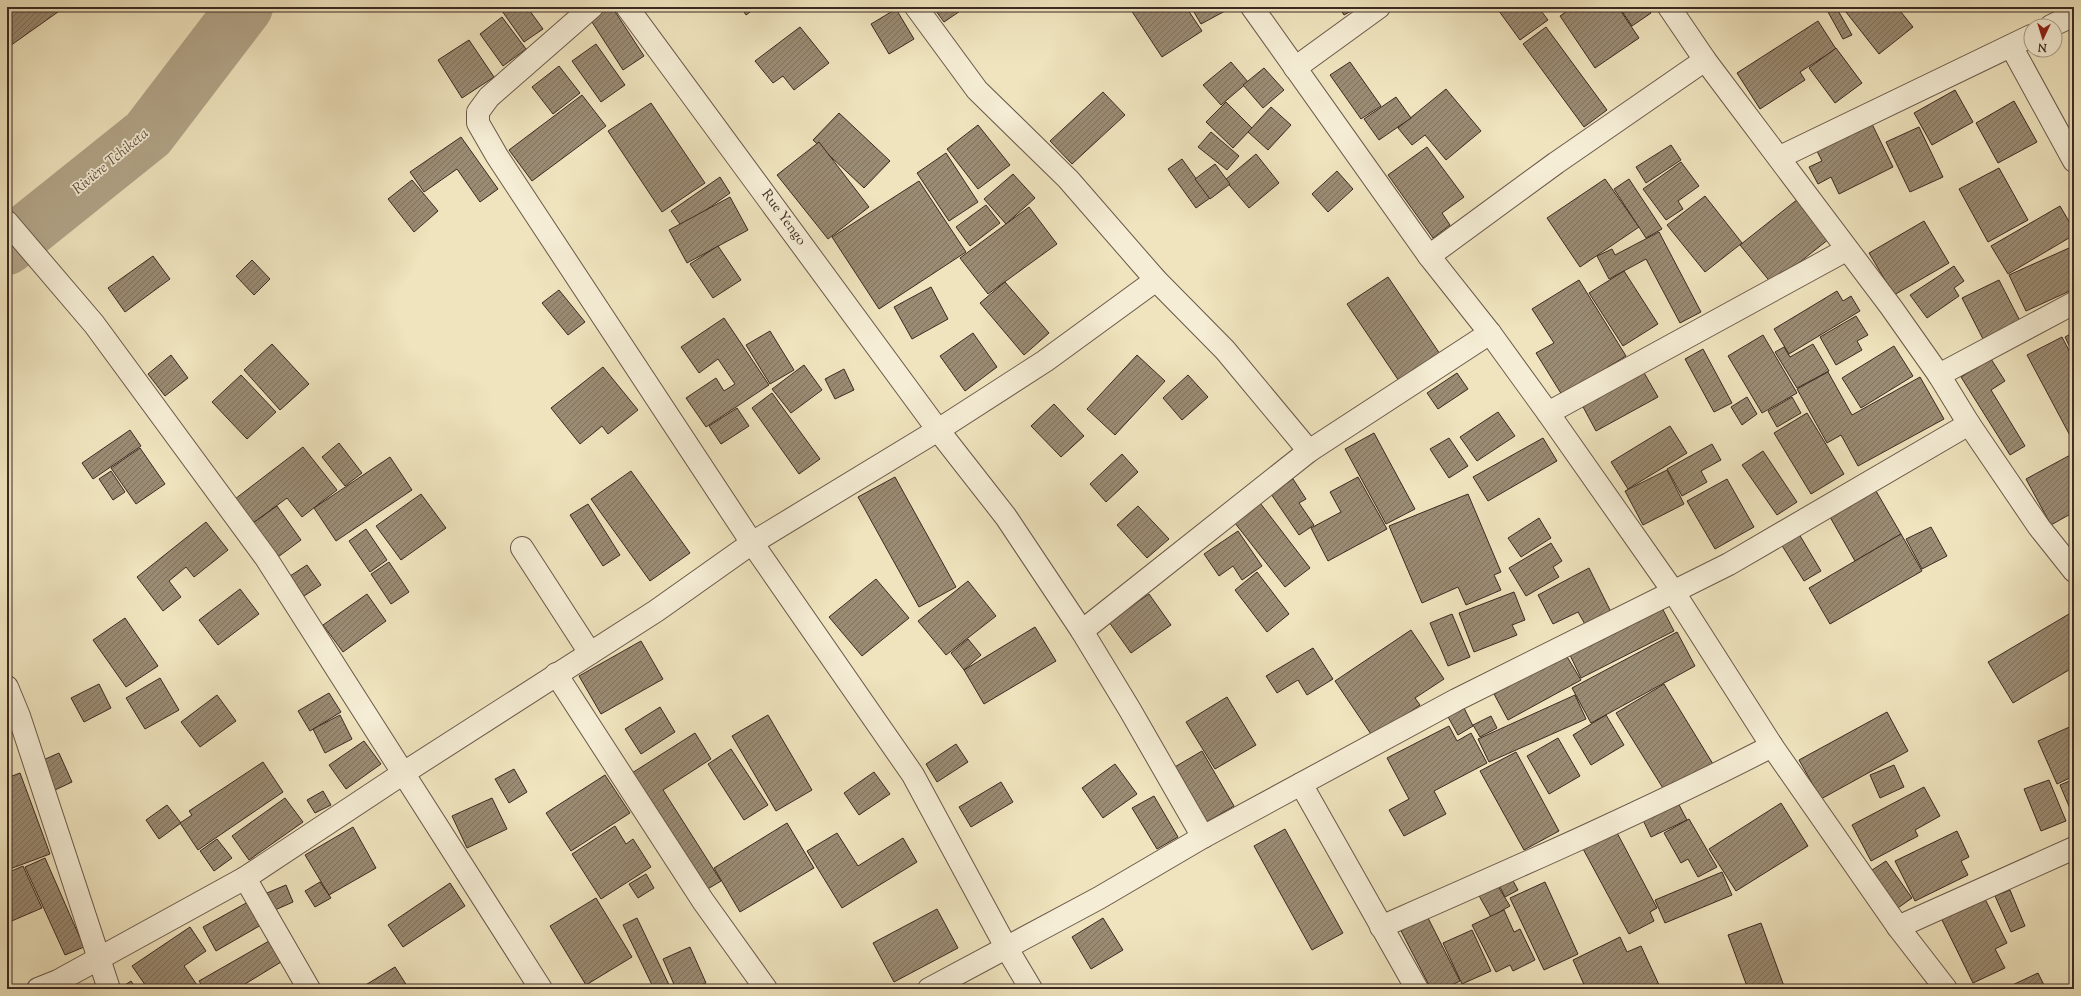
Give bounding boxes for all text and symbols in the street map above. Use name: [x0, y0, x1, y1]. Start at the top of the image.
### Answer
north arrow: [2023, 18, 2063, 58]
text: N: [2037, 39, 2048, 55]
water label: Rivière Tchiketa: [68, 124, 154, 200]
street label: Rue Yengo: [756, 186, 810, 250]

